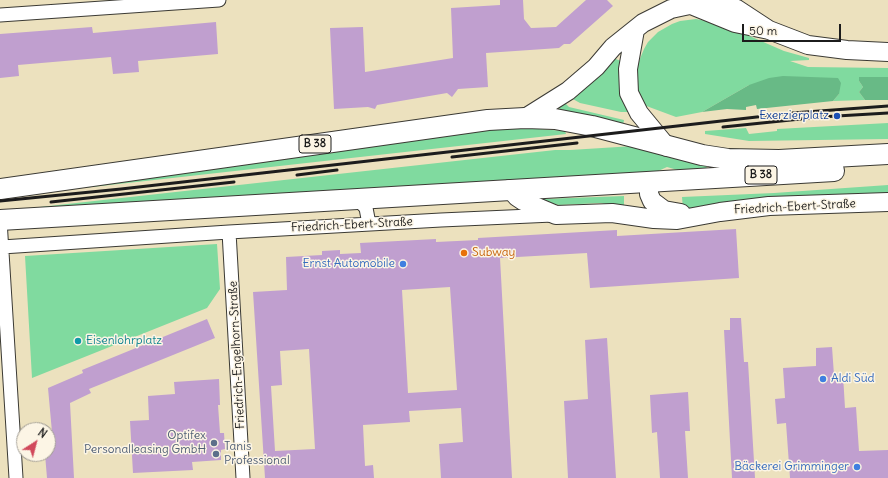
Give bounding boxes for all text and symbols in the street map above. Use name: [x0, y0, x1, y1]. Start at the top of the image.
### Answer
scale bar: [744, 16, 843, 42]
text: 50 m: [749, 23, 777, 38]
place label: Exerzierplatz: [759, 109, 829, 123]
marker: Exerzierplatz: [832, 111, 842, 121]
road number: B 38: [299, 135, 331, 153]
road number: B 38: [745, 166, 777, 184]
street label: Friedrich-Ebert-Straße: [734, 197, 856, 217]
street label: Friedrich-Ebert-Straße: [291, 215, 413, 235]
place label: Subway: [472, 246, 515, 260]
marker: Subway: [459, 248, 469, 258]
place label: Ernst Automobile: [303, 257, 395, 271]
marker: Ernst Automobile: [398, 259, 408, 269]
street label: Friedrich-Engelhorn-Straße: [226, 281, 248, 429]
place label: Eisenlohrplatz: [86, 334, 162, 348]
marker: Eisenlohrplatz: [73, 336, 83, 346]
place label: Aldi Süd: [831, 372, 875, 386]
marker: Aldi Süd: [818, 374, 828, 384]
north arrow: [16, 422, 56, 462]
text: N: [35, 425, 50, 441]
place label: Optifex Personalleasing GmbH: [84, 429, 206, 457]
marker: Optifex Personalleasing GmbH: [209, 438, 219, 448]
place label: Tanis Professional: [224, 440, 290, 468]
marker: Tanis Professional: [211, 449, 221, 459]
place label: Bäckerei Grimminger: [734, 460, 849, 474]
marker: Bäckerei Grimminger: [852, 462, 862, 472]

